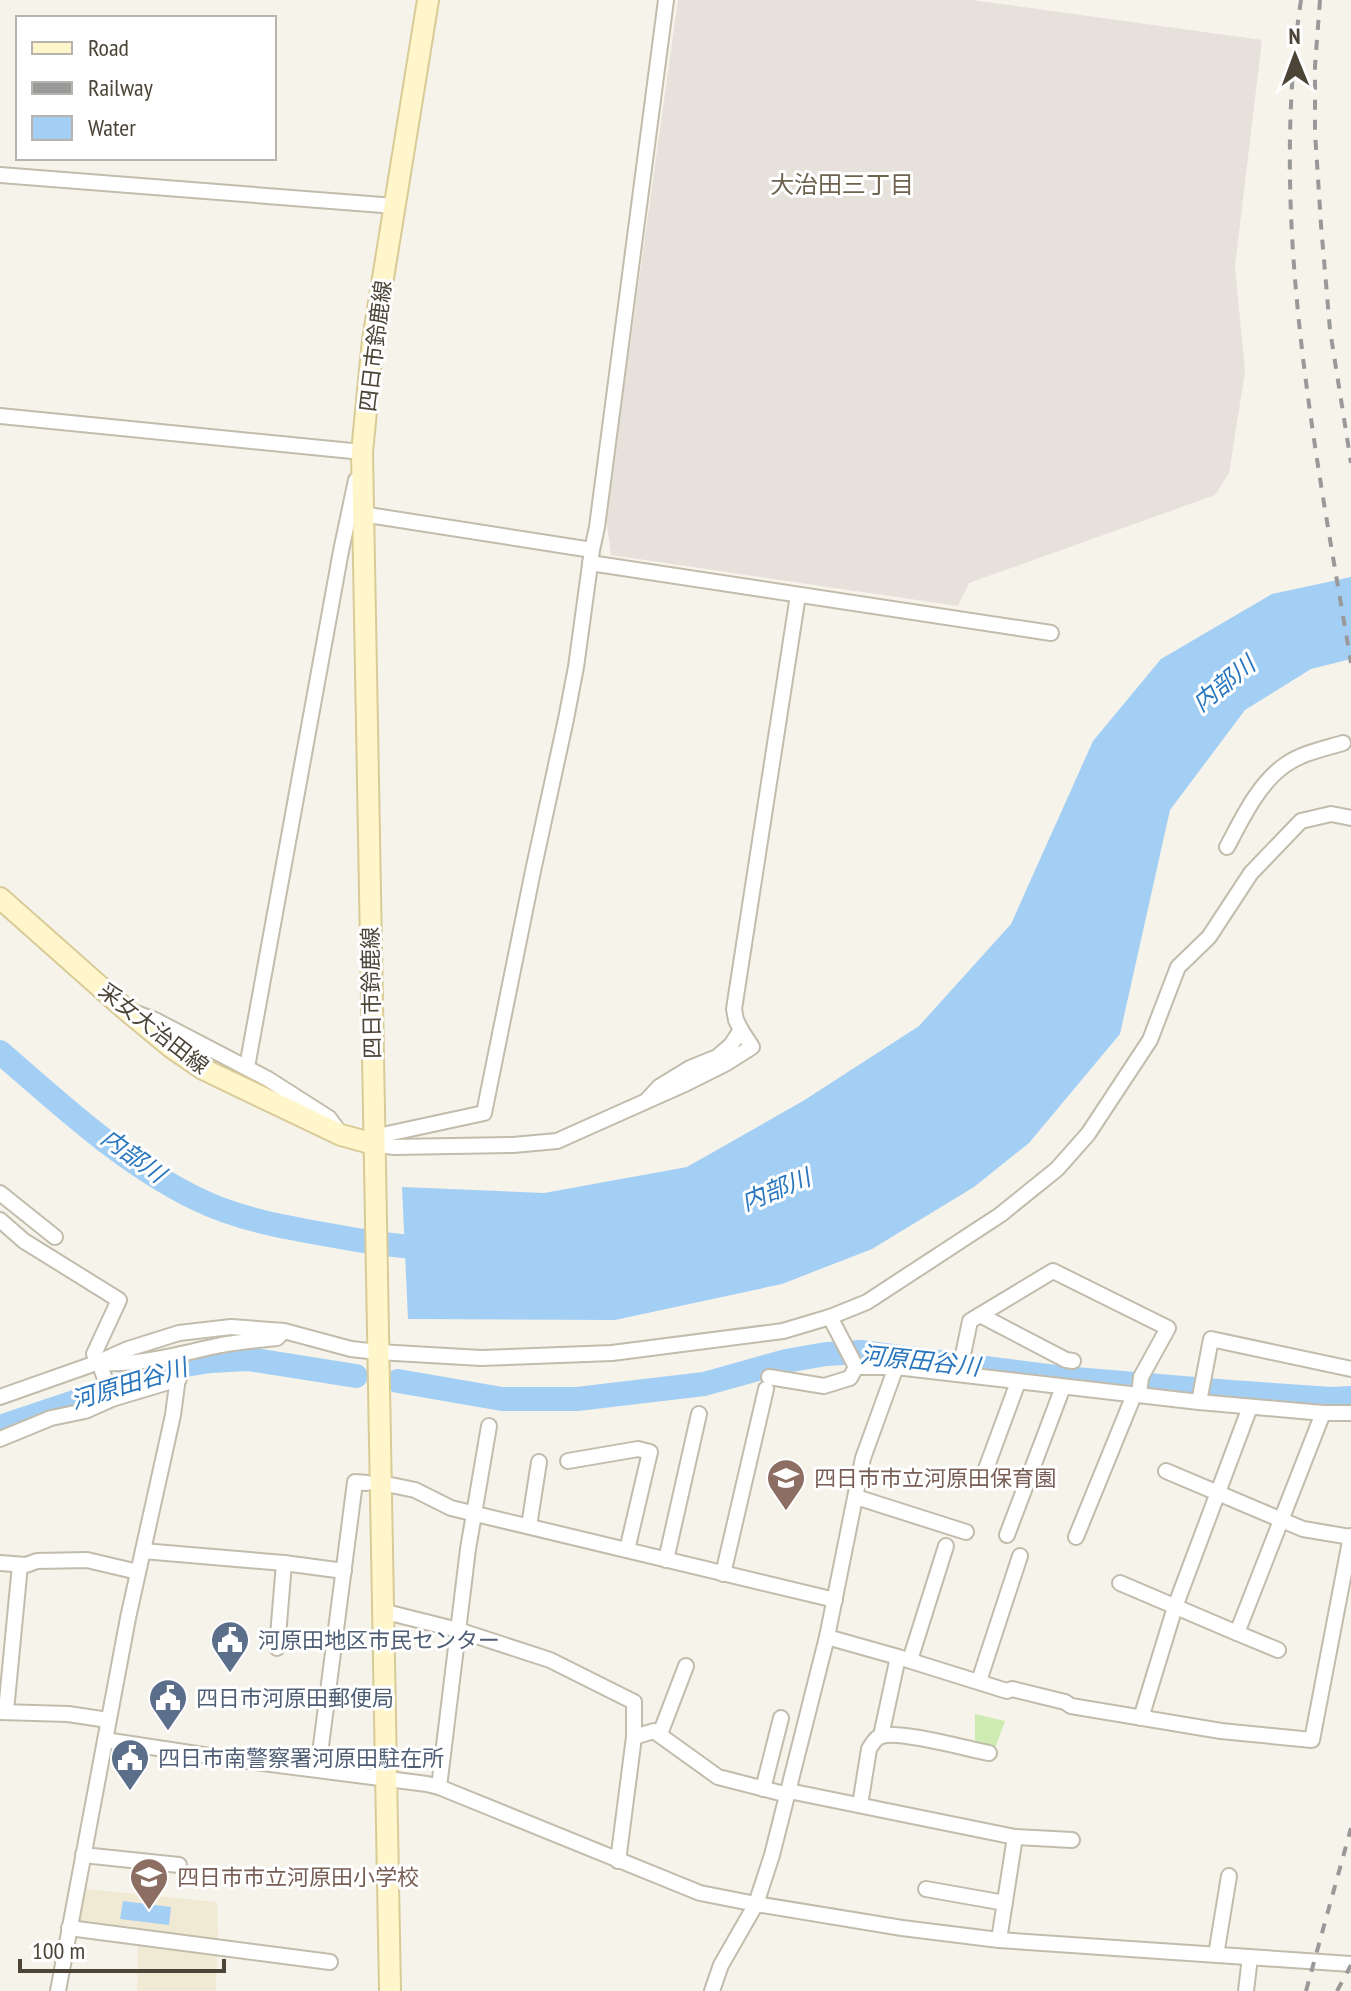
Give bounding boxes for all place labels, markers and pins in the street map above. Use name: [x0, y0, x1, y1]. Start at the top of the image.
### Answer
school or university icon: 四日市市立河原田保育園: [765, 1457, 807, 1512]
place label: 四日市市立河原田保育園: [814, 1464, 1056, 1492]
public building icon: 河原田地区市民センター: [209, 1619, 251, 1674]
place label: 河原田地区市民センター: [258, 1626, 500, 1654]
public building icon: 四日市河原田郵便局: [147, 1677, 189, 1732]
place label: 四日市河原田郵便局: [196, 1684, 394, 1712]
public building icon: 四日市南警察署河原田駐在所: [109, 1737, 151, 1792]
place label: 四日市南警察署河原田駐在所: [158, 1744, 444, 1772]
school or university icon: 四日市市立河原田小学校: [128, 1856, 170, 1911]
place label: 四日市市立河原田小学校: [177, 1863, 419, 1891]

